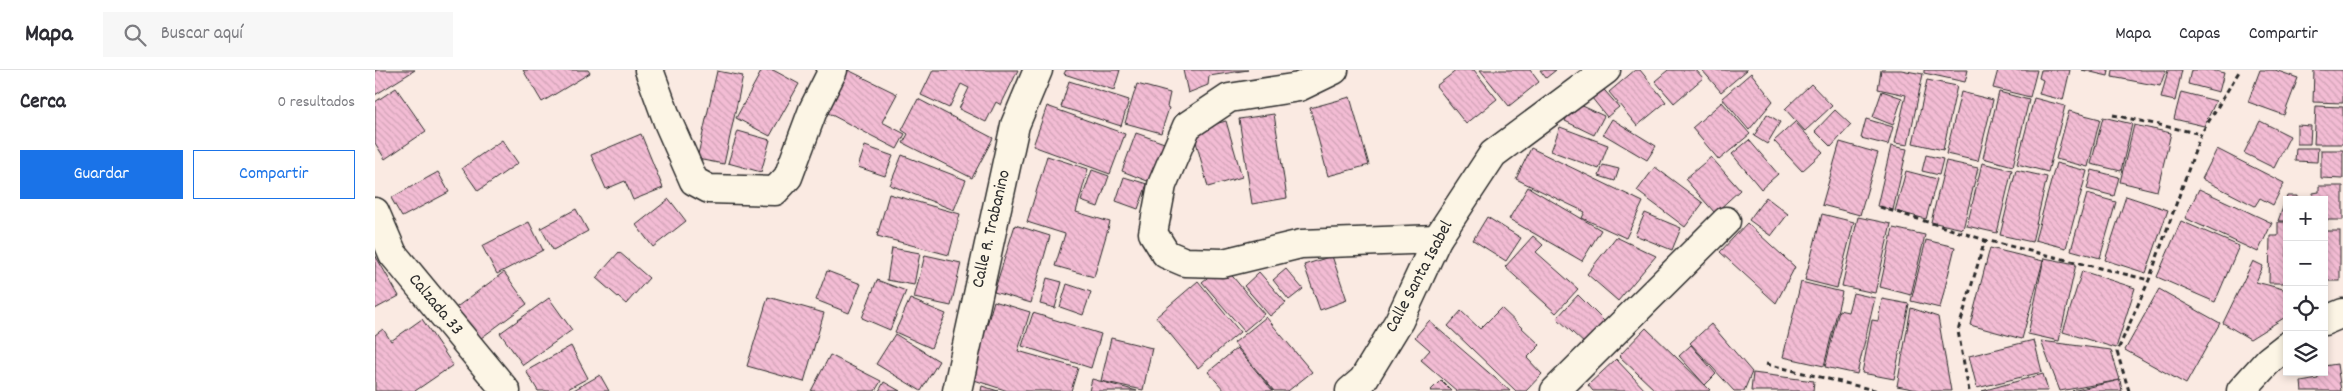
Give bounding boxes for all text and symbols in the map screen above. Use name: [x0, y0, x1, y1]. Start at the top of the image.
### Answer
search box: [103, 12, 453, 57]
text: Mapa: [25, 18, 73, 52]
icon: search: [121, 21, 149, 49]
text: Buscar aquí: [161, 21, 243, 48]
text: Mapa: [2115, 22, 2151, 47]
text: Capas: [2179, 22, 2221, 47]
text: Compartir: [2249, 22, 2318, 47]
text: Cerca: [20, 88, 66, 118]
text: 0 resultados: [277, 91, 355, 114]
button: Guardar: [20, 150, 183, 199]
button: Compartir: [193, 150, 355, 199]
street label: Calle R. Trabanino: [966, 168, 1018, 290]
map controls: [2283, 196, 2328, 376]
button: +: [2283, 196, 2328, 241]
street label: Calle Santa Isabel: [1380, 216, 1460, 337]
button: −: [2283, 241, 2328, 286]
street label: Calzada 33: [402, 269, 468, 341]
button: locate: [2283, 286, 2328, 331]
button: layers: [2283, 331, 2328, 376]

